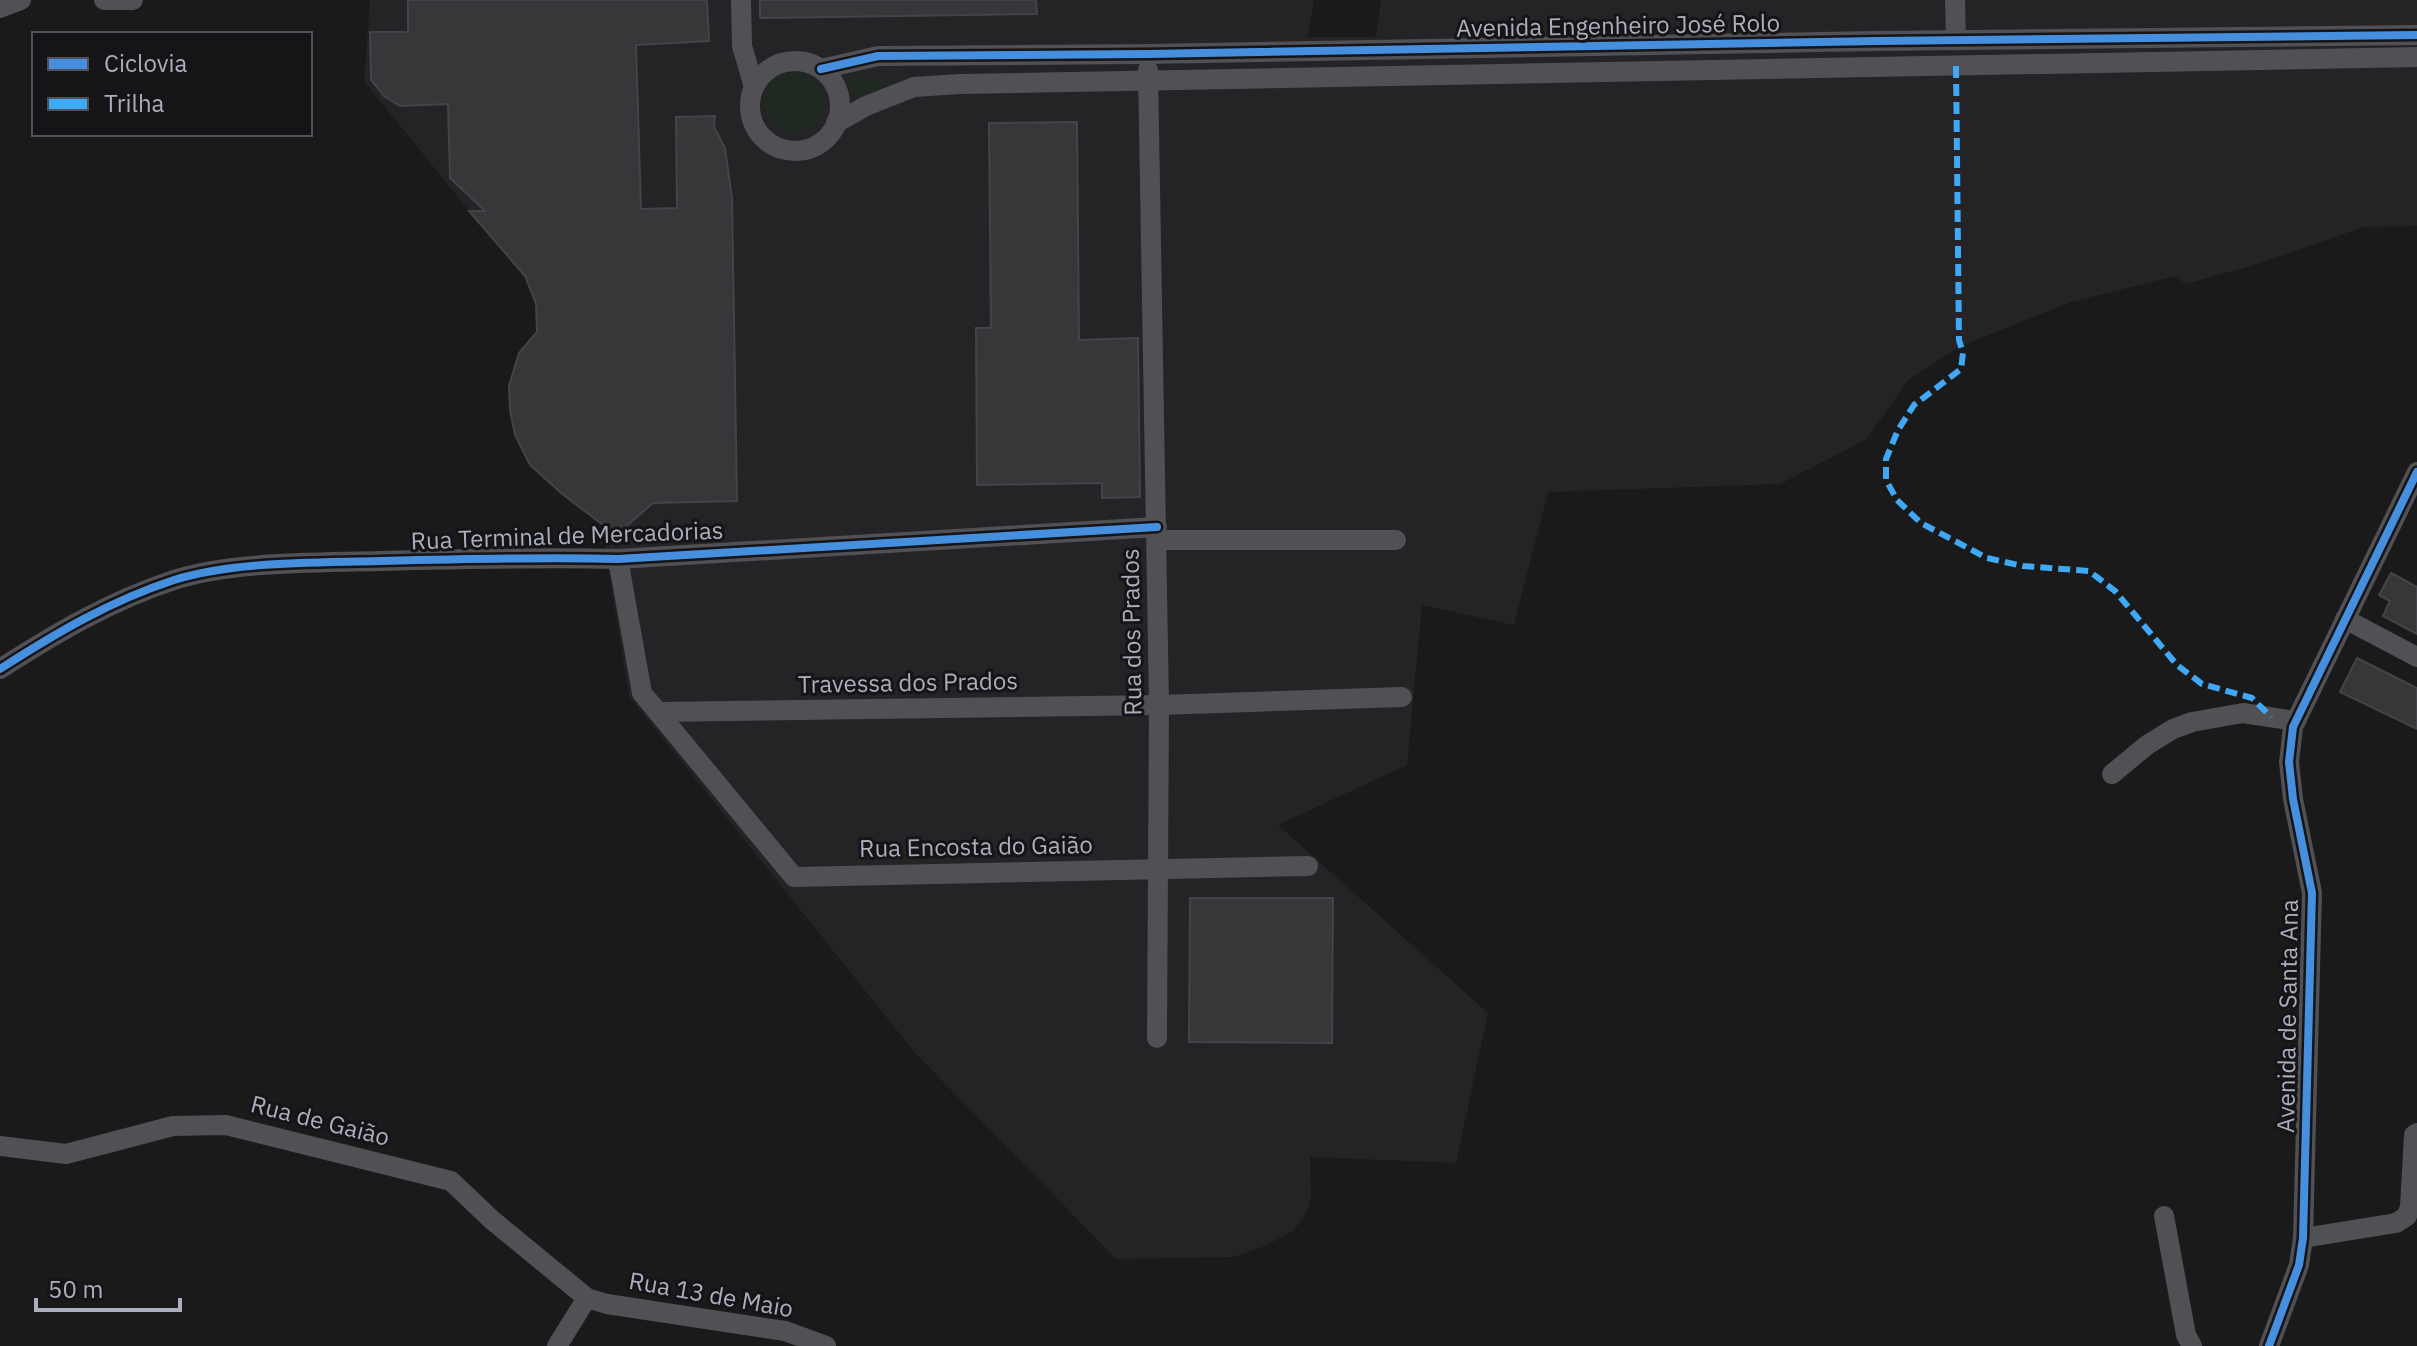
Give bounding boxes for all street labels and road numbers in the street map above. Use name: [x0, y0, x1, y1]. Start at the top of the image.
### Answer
street label: Avenida Engenheiro José Rolo: [1456, 6, 1780, 44]
street label: Rua Terminal de Mercadorias: [410, 514, 724, 556]
street label: Rua dos Prados: [1114, 548, 1148, 716]
street label: Travessa dos Prados: [798, 664, 1018, 700]
street label: Rua Encosta do Gaião: [859, 828, 1093, 864]
street label: Avenida de Santa Ana: [2269, 899, 2305, 1133]
street label: Rua de Gaião: [247, 1087, 393, 1153]
street label: Rua 13 de Maio: [626, 1264, 796, 1324]

